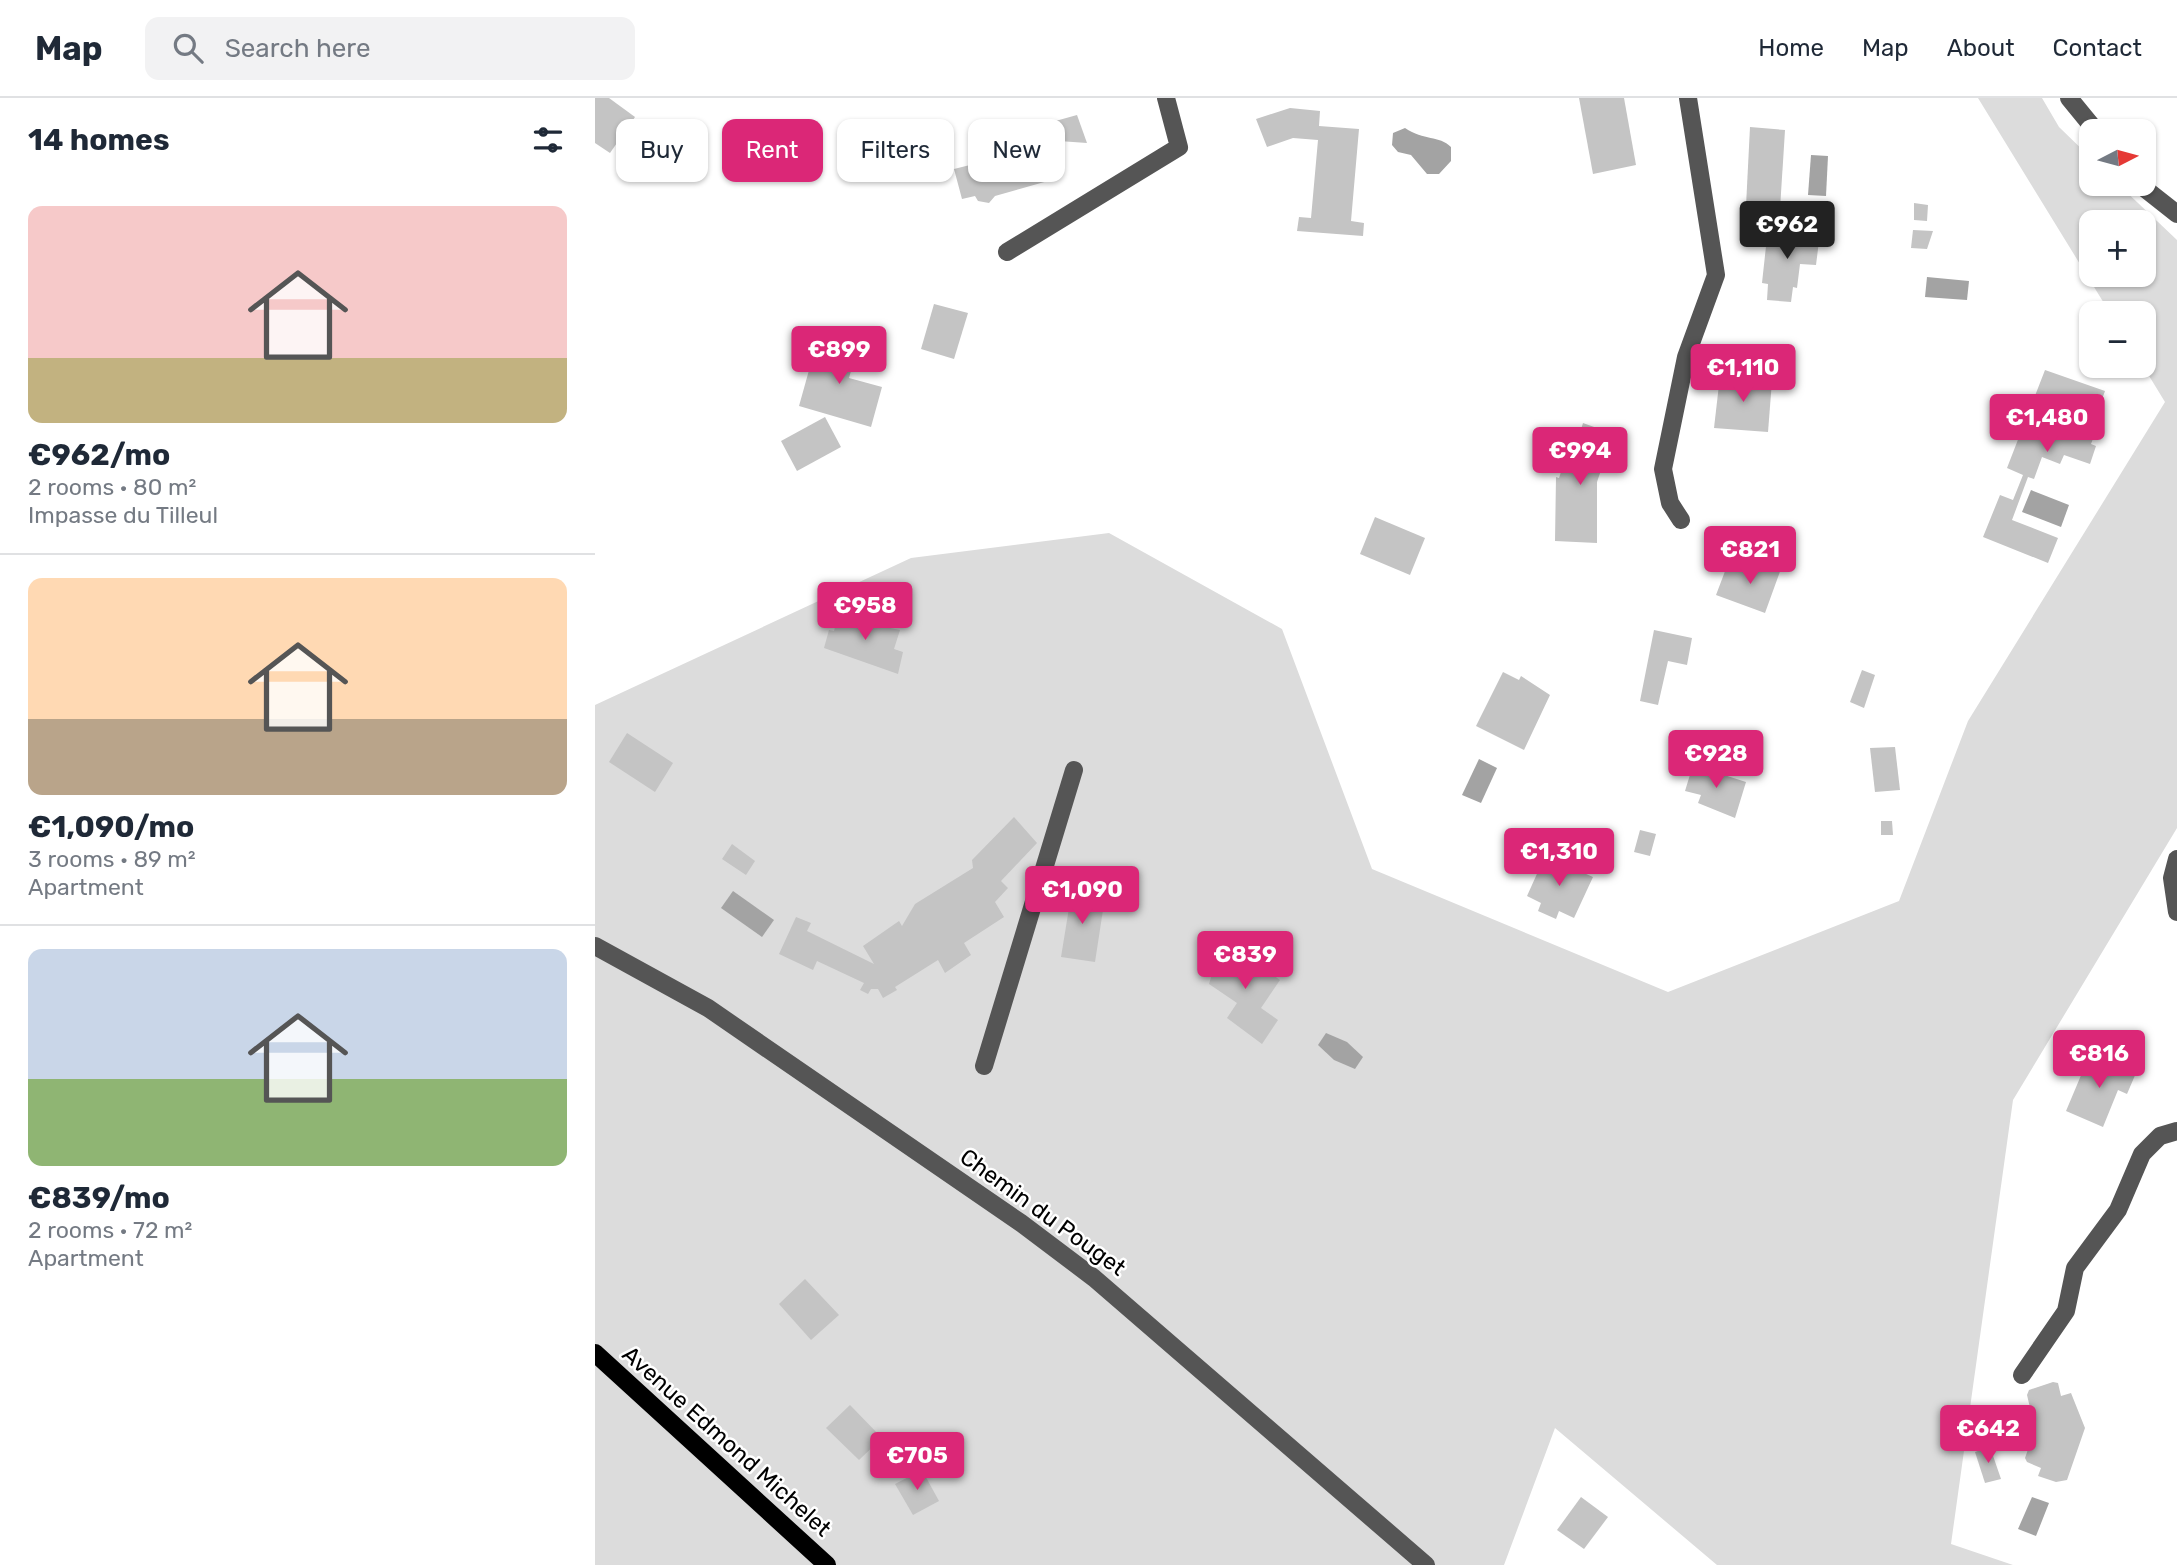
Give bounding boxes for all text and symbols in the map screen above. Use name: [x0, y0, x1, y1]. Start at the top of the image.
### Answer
search box: [145, 17, 635, 80]
text: Map: [35, 29, 103, 68]
icon: search: [169, 29, 207, 67]
text: Search here: [225, 33, 370, 64]
text: Home: [1758, 34, 1824, 62]
text: Map: [1862, 34, 1909, 62]
text: About: [1947, 34, 2015, 62]
text: Contact: [2053, 34, 2142, 62]
chip: Buy: [616, 119, 708, 182]
chip: Rent: [722, 119, 823, 182]
chip: Filters: [837, 119, 954, 182]
chip: New: [968, 119, 1065, 182]
north arrow: [2079, 119, 2156, 196]
map controls: [2079, 119, 2156, 378]
icon: filters: [529, 121, 567, 159]
text: 14 homes: [28, 122, 170, 158]
pin: €962: [1746, 202, 1828, 261]
text: €962: [1756, 210, 1818, 238]
button: +: [2079, 210, 2156, 287]
icon: home: [235, 252, 361, 378]
button: −: [2079, 301, 2156, 378]
pin: €899: [798, 327, 880, 386]
text: €899: [807, 335, 871, 363]
pin: €1,110: [1686, 344, 1800, 404]
text: €1,110: [1707, 353, 1779, 381]
pin: €1,480: [1990, 394, 2104, 454]
text: €1,480: [2006, 403, 2088, 431]
pin: €994: [1539, 428, 1621, 487]
text: €994: [1548, 436, 1612, 464]
text: €962/mo: [28, 437, 170, 473]
text: 2 rooms · 80 m²: [28, 473, 196, 501]
text: Impasse du Tilleul: [28, 501, 218, 529]
pin: €821: [1709, 526, 1791, 586]
text: €821: [1720, 535, 1780, 563]
pin: €958: [824, 582, 906, 642]
text: €958: [833, 591, 897, 619]
icon: home: [235, 624, 361, 750]
pin: €928: [1675, 730, 1757, 790]
text: €928: [1684, 739, 1748, 767]
text: €1,090/mo: [28, 809, 194, 845]
pin: €1,310: [1502, 828, 1616, 888]
text: €1,310: [1520, 837, 1598, 865]
text: 3 rooms · 89 m²: [28, 845, 196, 873]
pin: €1,090: [1025, 866, 1139, 926]
text: Apartment: [28, 873, 144, 901]
text: €1,090: [1041, 875, 1123, 903]
pin: €839: [1204, 932, 1286, 991]
text: €839: [1213, 940, 1277, 968]
icon: home: [235, 995, 361, 1121]
pin: €816: [2058, 1030, 2140, 1090]
text: €816: [2069, 1039, 2129, 1067]
street label: Chemin du Pouget: [955, 1142, 1131, 1282]
text: €839/mo: [28, 1180, 170, 1216]
text: 2 rooms · 72 m²: [28, 1216, 192, 1244]
text: Apartment: [28, 1244, 144, 1272]
street label: Avenue Edmond Michelet: [617, 1340, 837, 1542]
pin: €642: [1947, 1406, 2029, 1465]
text: €642: [1956, 1414, 2020, 1442]
pin: €705: [876, 1432, 958, 1492]
text: €705: [886, 1441, 948, 1469]

